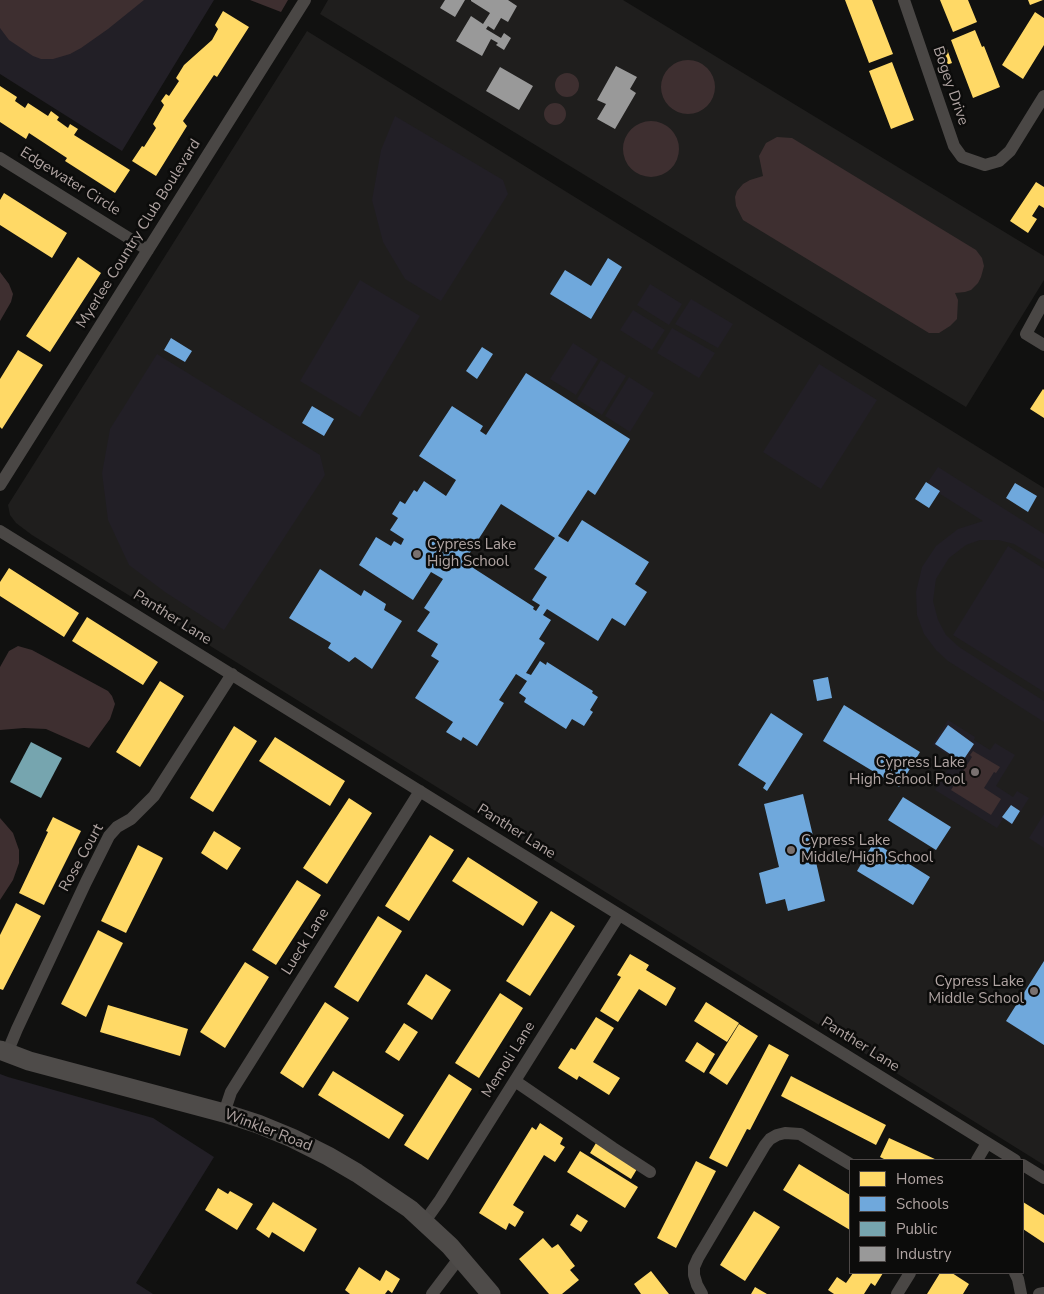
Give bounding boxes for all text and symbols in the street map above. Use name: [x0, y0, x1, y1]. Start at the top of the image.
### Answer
street label: Bogey Drive: [928, 44, 972, 128]
street label: Myerlee Country Club Boulevard: [73, 136, 205, 332]
street label: Edgewater Circle: [16, 144, 124, 220]
place label: Cypress Lake High School: [427, 536, 516, 571]
marker: Cypress Lake High School: [411, 548, 423, 560]
street label: Panther Lane: [129, 587, 215, 649]
place label: Cypress Lake High School Pool: [849, 754, 965, 789]
marker: Cypress Lake High School Pool: [969, 766, 981, 778]
street label: Panther Lane: [473, 801, 559, 863]
street label: Rose Court: [56, 821, 108, 895]
place label: Cypress Lake Middle/High School: [801, 832, 933, 867]
marker: Cypress Lake Middle/High School: [785, 844, 797, 856]
street label: Lueck Lane: [278, 905, 334, 979]
place label: Cypress Lake Middle School: [928, 973, 1024, 1008]
marker: Cypress Lake Middle School: [1028, 985, 1040, 997]
street label: Panther Lane: [817, 1014, 903, 1076]
street label: Memoli Lane: [478, 1019, 540, 1101]
street label: Winkler Road: [222, 1106, 314, 1156]
legend: [849, 1159, 1024, 1274]
text: Homes: [896, 1169, 944, 1189]
text: Schools: [896, 1194, 949, 1214]
text: Public: [896, 1219, 937, 1239]
text: Industry: [896, 1244, 951, 1264]

